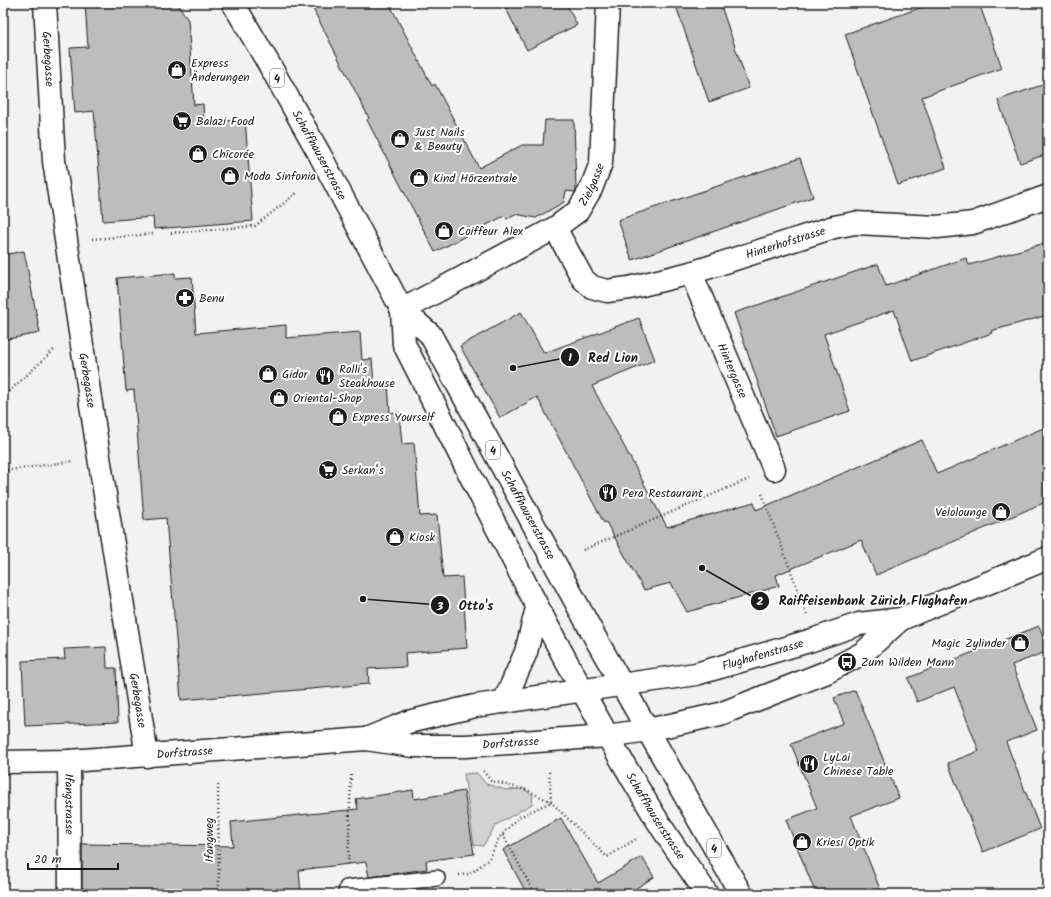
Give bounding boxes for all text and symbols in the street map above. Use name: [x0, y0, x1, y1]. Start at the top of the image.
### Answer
street label: Gerbegasse: [37, 31, 59, 88]
place label: Express Änderungen: [191, 54, 250, 87]
shop icon: Express Änderungen: [166, 59, 188, 81]
road number: 4: [270, 69, 284, 87]
street label: Schaffhauserstrasse: [287, 107, 352, 204]
supermarket icon: Balazi Food: [171, 110, 193, 132]
place label: Balazi Food: [196, 112, 255, 131]
place label: Just Nails & Beauty: [414, 123, 465, 156]
shop icon: Just Nails & Beauty: [389, 128, 411, 150]
shop icon: Chîcorée: [187, 143, 209, 165]
place label: Chîcorée: [212, 145, 254, 164]
street label: Zielgasse: [574, 160, 610, 210]
shop icon: Moda Sinfonia: [219, 165, 241, 187]
place label: Moda Sinfonia: [244, 167, 316, 186]
shop icon: Kind Hörzentrale: [408, 167, 430, 189]
place label: Kind Hörzentrale: [433, 169, 518, 188]
shop icon: Coiffeur Alex: [433, 220, 455, 242]
street label: Hinterhofstrasse: [743, 221, 829, 265]
place label: Coiffeur Alex: [458, 222, 524, 241]
pharmacy icon: Benu: [174, 287, 196, 309]
place label: Benu: [199, 289, 224, 308]
street label: Hintergasse: [712, 340, 752, 402]
callout: Red Lion: [560, 345, 646, 370]
text: 1: [568, 348, 572, 367]
text: Red Lion: [588, 348, 638, 369]
street label: Gerbegasse: [73, 351, 100, 410]
place label: Rolli's Steakhouse: [339, 360, 395, 393]
shop icon: Gidor: [257, 363, 279, 385]
place label: Gidor: [282, 365, 309, 384]
restaurant icon: Rolli's Steakhouse: [314, 365, 336, 387]
shop icon: Oriental-Shop: [268, 387, 290, 409]
place label: Oriental-Shop: [293, 389, 362, 408]
shop icon: Express Yourself: [327, 406, 349, 428]
place label: Express Yourself: [352, 408, 436, 427]
road number: 4: [486, 441, 500, 459]
supermarket icon: Serkan‘s: [317, 459, 339, 481]
place label: Serkan‘s: [342, 461, 384, 480]
street label: Schaffhauserstrasse: [496, 466, 560, 564]
restaurant icon: Pera Restaurant: [597, 482, 619, 504]
place label: Pera Restaurant: [622, 484, 703, 503]
shop icon: Velolounge: [990, 501, 1012, 523]
place label: Velolounge: [935, 503, 988, 522]
shop icon: Kiosk: [384, 526, 406, 548]
place label: Kiosk: [409, 528, 435, 547]
callout: Raiffeisenbank Zürich Flughafen: [750, 588, 975, 613]
text: Raiffeisenbank Zürich Flughafen: [779, 591, 967, 612]
text: 2: [757, 592, 764, 611]
callout: Otto's: [430, 593, 501, 618]
text: Otto's: [459, 596, 493, 617]
text: 3: [436, 597, 444, 616]
shop icon: Magic Zylinder: [1009, 632, 1031, 654]
street label: Flughafenstrasse: [720, 634, 806, 676]
place label: Magic Zylinder: [932, 634, 1007, 653]
bus stop icon: Zum Wilden Mann: [836, 651, 858, 673]
place label: Zum Wilden Mann: [861, 653, 954, 672]
street label: Gerbegasse: [124, 671, 151, 730]
street label: Dorfstrasse: [482, 732, 540, 755]
street label: Dorfstrasse: [156, 741, 214, 765]
place label: LyLai Chinese Table: [823, 748, 894, 781]
restaurant icon: LyLai Chinese Table: [798, 753, 820, 775]
street label: Schaffhauserstrasse: [620, 769, 690, 864]
street label: Ifangstrasse: [59, 773, 79, 835]
street label: Ifangweg: [200, 817, 219, 863]
shop icon: Kriesi Optik: [791, 831, 813, 853]
place label: Kriesi Optik: [816, 833, 875, 852]
road number: 4: [707, 839, 721, 857]
scale bar: [28, 845, 118, 871]
text: 20 m: [34, 850, 62, 869]

